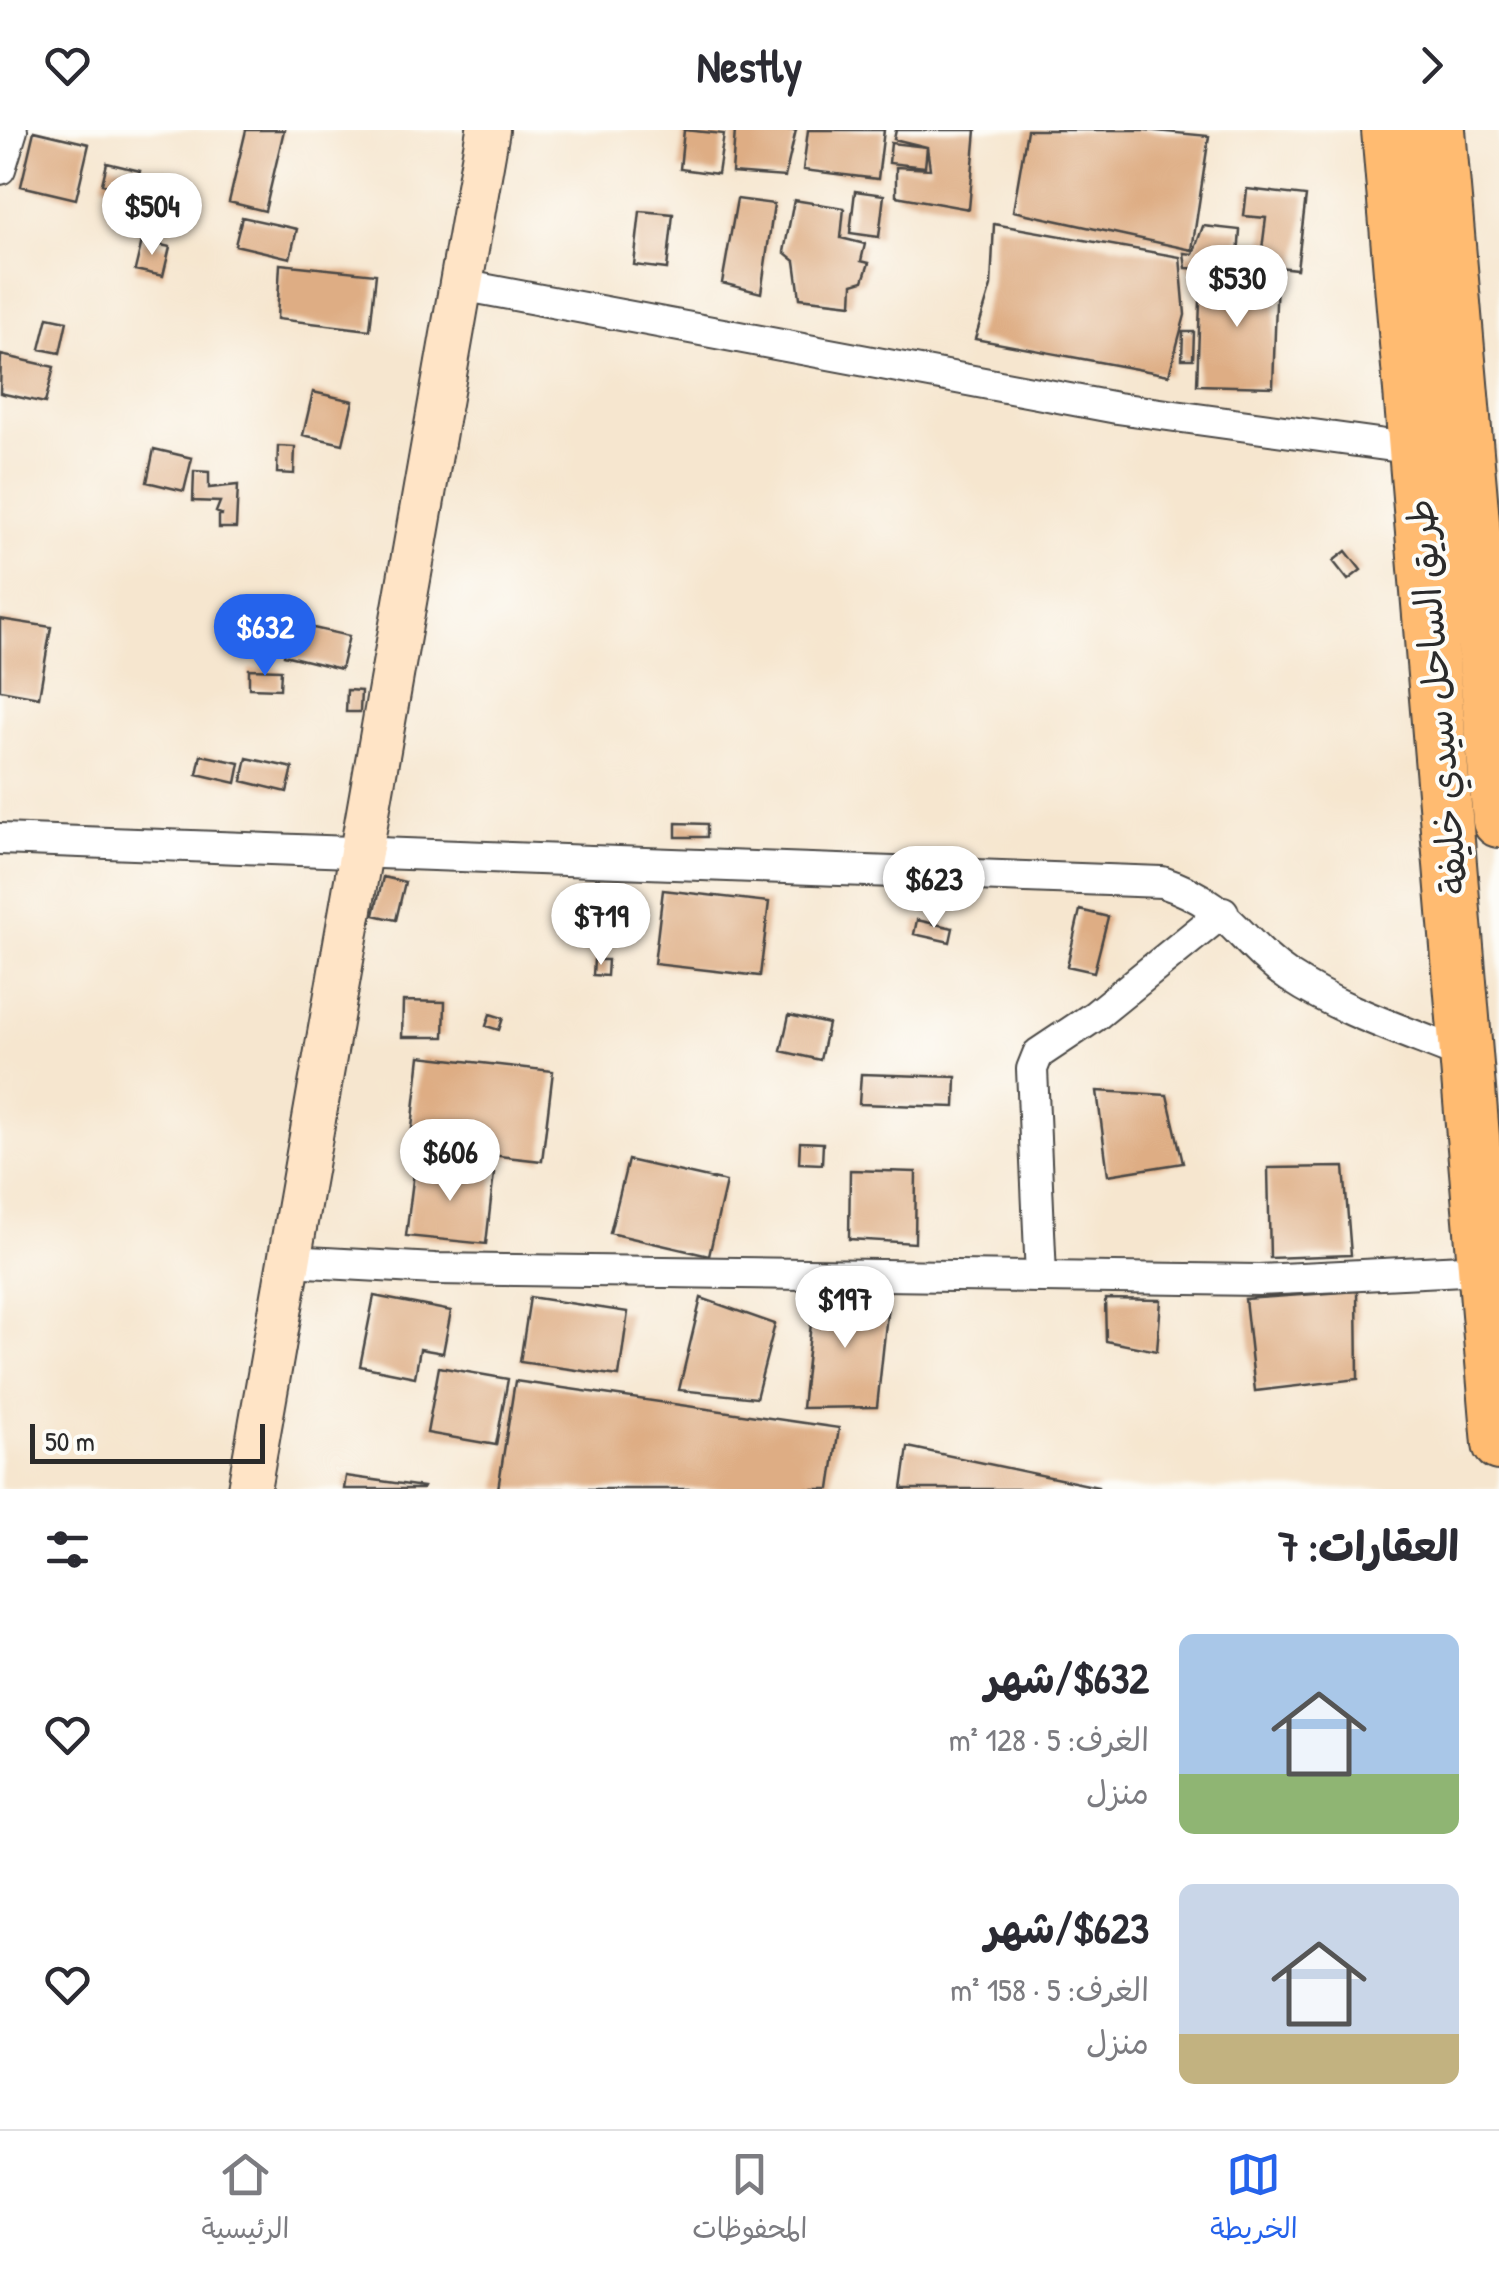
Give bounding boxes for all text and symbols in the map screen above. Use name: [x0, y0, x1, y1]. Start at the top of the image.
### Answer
text: Nestly: [697, 35, 802, 96]
icon: heart: [40, 38, 95, 93]
icon: forward: [1404, 38, 1459, 93]
pin: $504: [93, 173, 211, 258]
text: $504: [124, 184, 180, 227]
pin: $530: [1178, 245, 1296, 330]
text: $530: [1208, 256, 1266, 299]
street label: طريق الساحل سيدي خليفة: [1393, 497, 1481, 897]
pin: $632: [206, 594, 324, 679]
text: $632: [236, 605, 294, 648]
pin: $623: [875, 846, 993, 931]
text: $623: [905, 857, 963, 900]
pin: $719: [542, 883, 660, 968]
text: $719: [573, 894, 629, 937]
pin: $606: [391, 1119, 509, 1204]
text: $606: [422, 1130, 478, 1173]
pin: $197: [786, 1266, 904, 1351]
text: $197: [817, 1277, 873, 1320]
scale bar: [30, 1419, 265, 1464]
text: 50 m: [45, 1422, 95, 1460]
text: العقارات: 7: [1278, 1517, 1459, 1574]
icon: filters: [40, 1522, 95, 1577]
text: $632/شهر: [985, 1649, 1149, 1706]
icon: home: [1259, 1674, 1379, 1794]
icon: heart: [40, 1707, 95, 1762]
text: الغرف: 5 · 128 m²: [949, 1718, 1149, 1761]
text: منزل: [1086, 1771, 1149, 1814]
text: $623/شهر: [985, 1899, 1149, 1956]
icon: home: [1259, 1924, 1379, 2044]
icon: heart: [40, 1957, 95, 2012]
text: الغرف: 5 · 158 m²: [950, 1968, 1149, 2011]
text: منزل: [1086, 2021, 1149, 2064]
tab: الرئيسية: [201, 2147, 289, 2253]
tab: المحفوظات: [692, 2147, 807, 2253]
tab: الخريطة: [1210, 2147, 1298, 2253]

